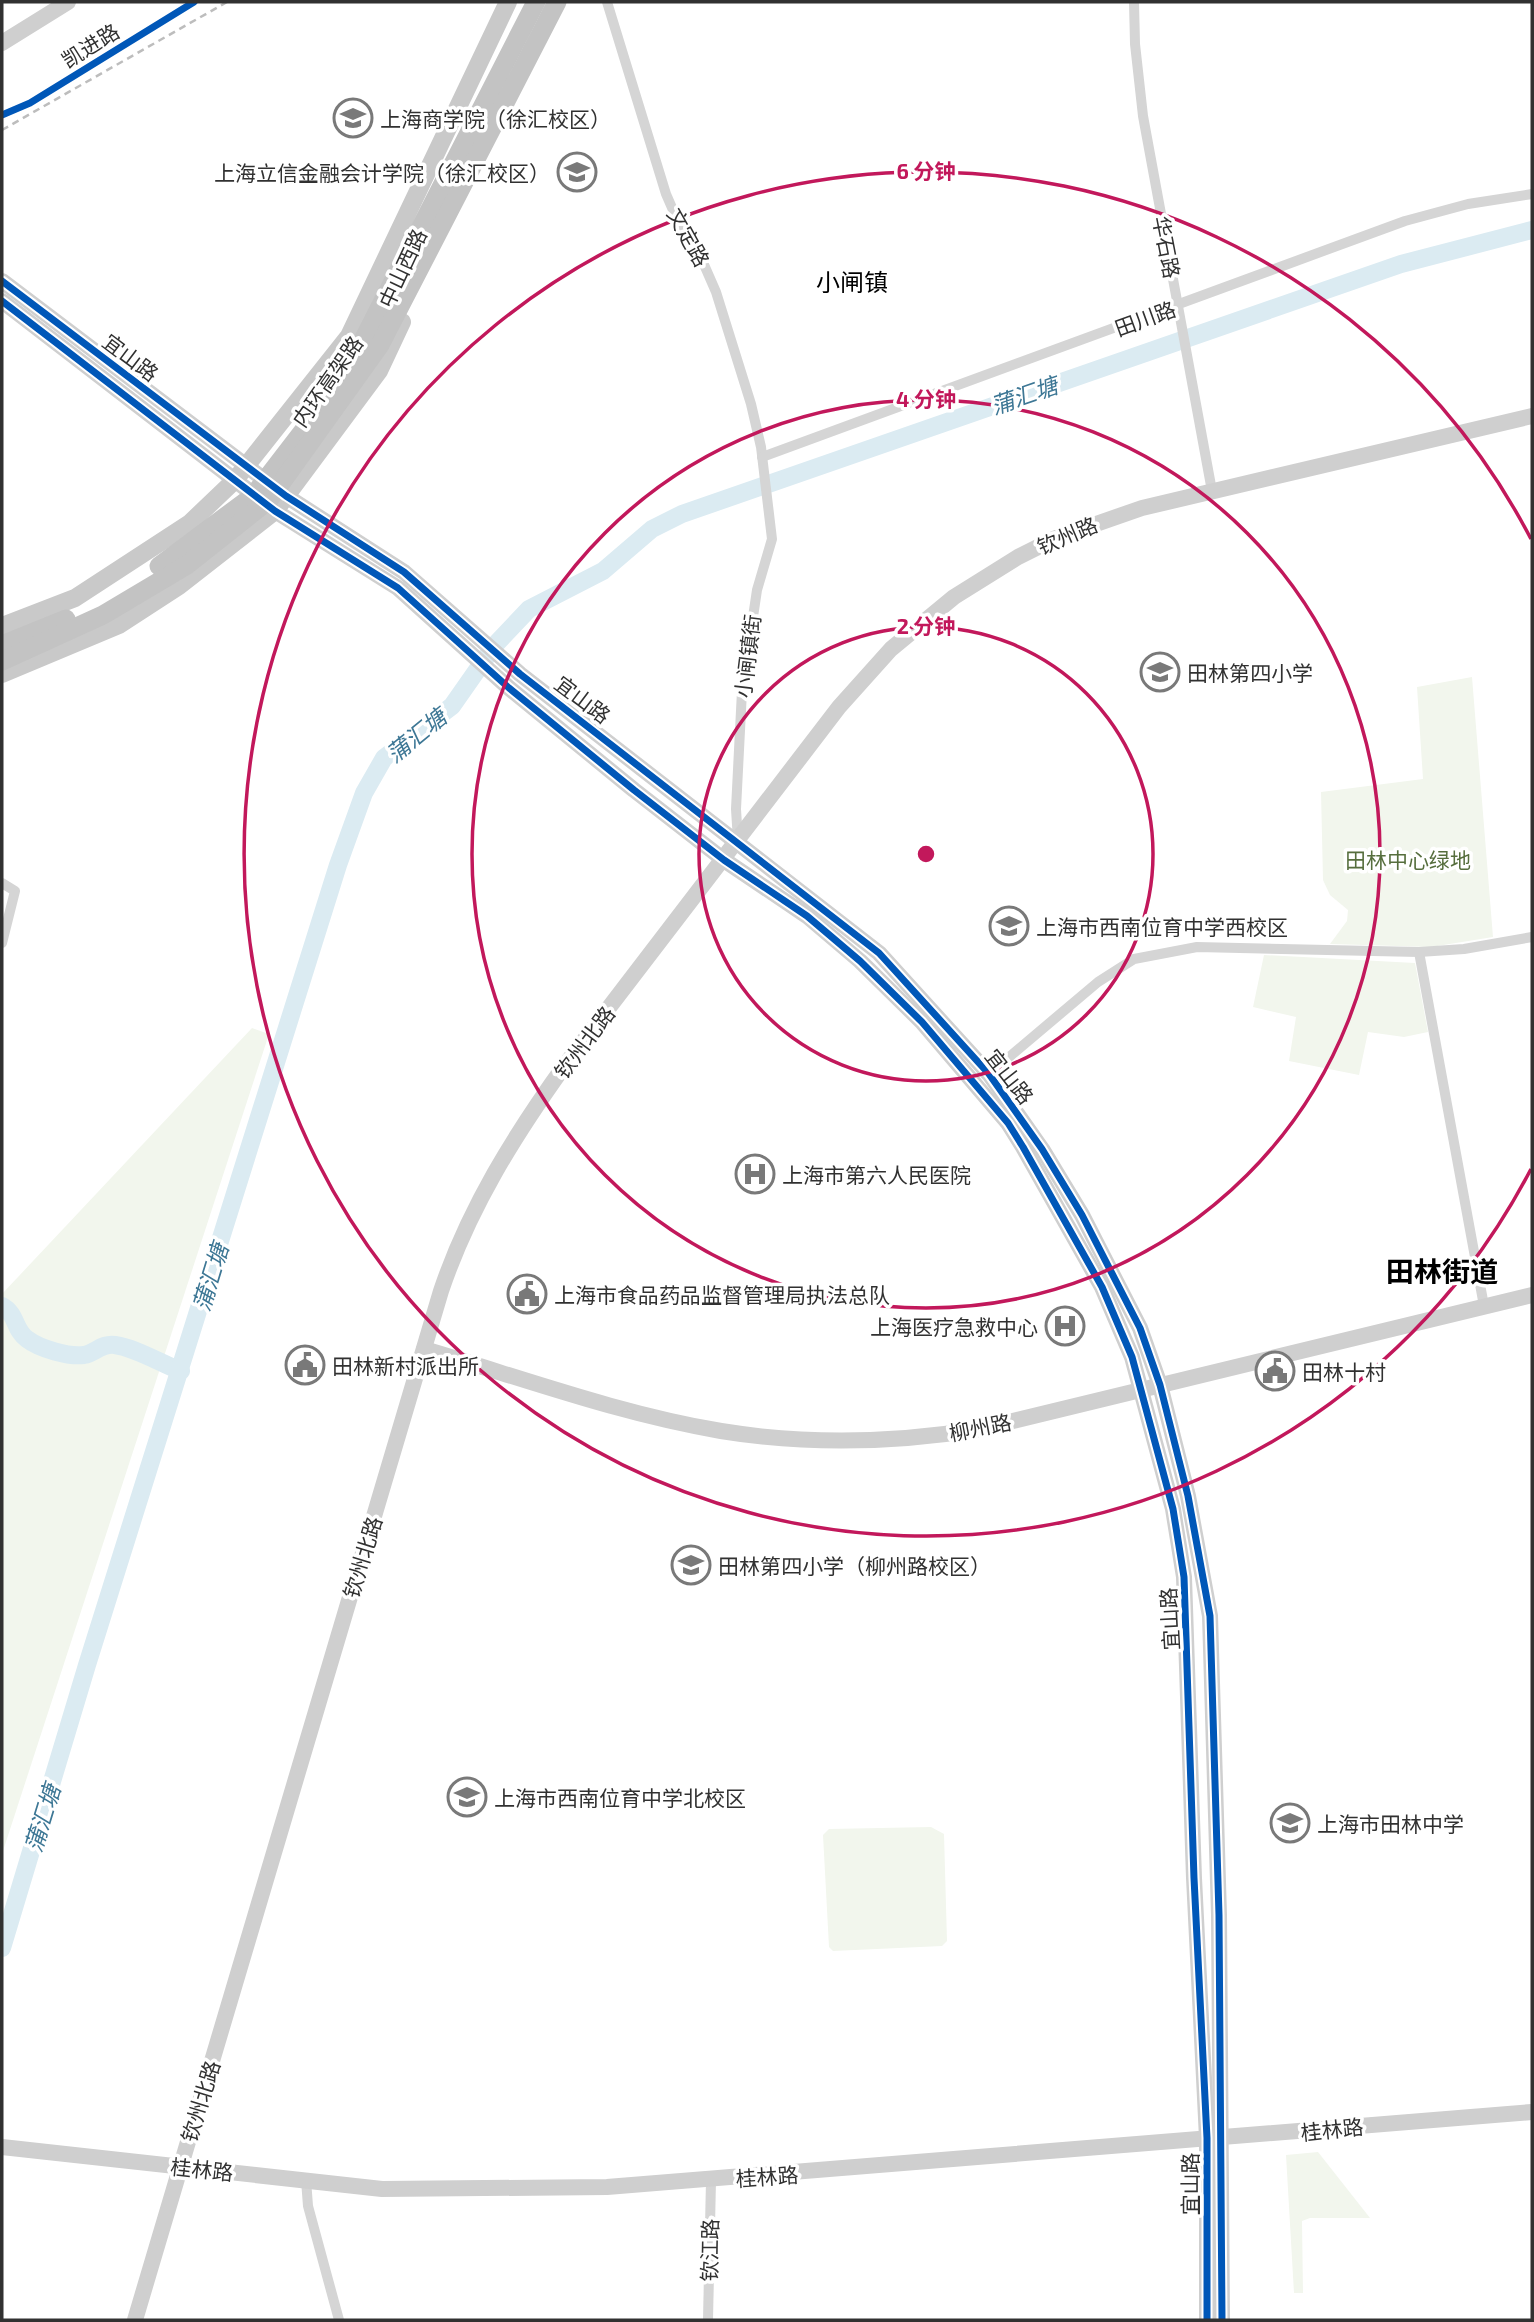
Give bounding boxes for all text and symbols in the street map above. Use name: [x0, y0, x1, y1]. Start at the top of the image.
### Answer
street label: 凯进路: [57, 18, 123, 72]
school or university icon: 上海商学院（徐汇校区）: [332, 97, 374, 139]
place label: 上海商学院（徐汇校区）: [380, 106, 611, 131]
school or university icon: 上海立信金融会计学院（徐汇校区）: [556, 151, 598, 193]
text: 6 分钟: [897, 158, 955, 183]
place label: 上海立信金融会计学院（徐汇校区）: [214, 160, 550, 185]
street label: 文定路: [663, 203, 715, 271]
street label: 华石路: [1149, 214, 1185, 280]
street label: 中山西路: [373, 225, 431, 311]
district label: 小闸镇: [816, 267, 888, 296]
street label: 田川路: [1111, 295, 1179, 341]
street label: 宜山路: [98, 328, 164, 386]
street label: 内环高架路: [287, 331, 367, 431]
water label: 蒲汇塘: [987, 369, 1065, 419]
text: 4 分钟: [896, 386, 956, 411]
street label: 钦州路: [1033, 511, 1101, 559]
street label: 小闸镇街: [729, 613, 765, 699]
text: 2 分钟: [897, 613, 955, 638]
school or university icon: 田林第四小学: [1139, 651, 1181, 693]
place label: 田林第四小学: [1187, 660, 1313, 685]
street label: 宜山路: [550, 670, 616, 728]
water label: 蒲汇塘: [380, 700, 455, 768]
centre of rings: [914, 842, 938, 866]
park label: 田林中心绿地: [1345, 847, 1471, 872]
school or university icon: 上海市西南位育中学西校区: [988, 905, 1030, 947]
place label: 上海市西南位育中学西校区: [1036, 914, 1288, 939]
street label: 钦州北路: [549, 1001, 619, 1083]
street label: 宜山路: [981, 1043, 1039, 1109]
hospital icon: 上海市第六人民医院: [734, 1153, 776, 1195]
place label: 上海市第六人民医院: [782, 1162, 971, 1187]
water label: 蒲汇塘: [187, 1236, 235, 1314]
district label: 田林街道: [1386, 1254, 1498, 1288]
public building icon: 上海市食品药品监督管理局执法总队: [506, 1273, 548, 1315]
place label: 上海市食品药品监督管理局执法总队: [554, 1282, 890, 1307]
hospital icon: 上海医疗急救中心: [1044, 1305, 1086, 1347]
place label: 上海医疗急救中心: [870, 1314, 1038, 1339]
public building icon: 田林新村派出所: [284, 1344, 326, 1386]
public building icon: 田林十村: [1254, 1350, 1296, 1392]
place label: 田林新村派出所: [332, 1353, 479, 1378]
place label: 田林十村: [1302, 1359, 1386, 1384]
street label: 柳州路: [947, 1409, 1013, 1445]
street label: 钦州北路: [338, 1513, 386, 1601]
school or university icon: 田林第四小学（柳州路校区）: [670, 1544, 712, 1586]
place label: 田林第四小学（柳州路校区）: [718, 1553, 991, 1578]
street label: 宜山路: [1155, 1587, 1183, 1651]
school or university icon: 上海市西南位育中学北校区: [446, 1776, 488, 1818]
water label: 蒲汇塘: [19, 1777, 67, 1855]
place label: 上海市西南位育中学北校区: [494, 1785, 746, 1810]
school or university icon: 上海市田林中学: [1269, 1802, 1311, 1844]
place label: 上海市田林中学: [1317, 1811, 1464, 1836]
street label: 钦州北路: [176, 2057, 224, 2145]
street label: 桂林路: [1299, 2113, 1365, 2145]
street label: 桂林路: [169, 2153, 235, 2185]
street label: 宜山路: [1177, 2153, 1202, 2216]
street label: 桂林路: [735, 2161, 799, 2191]
street label: 钦江路: [696, 2218, 722, 2282]

